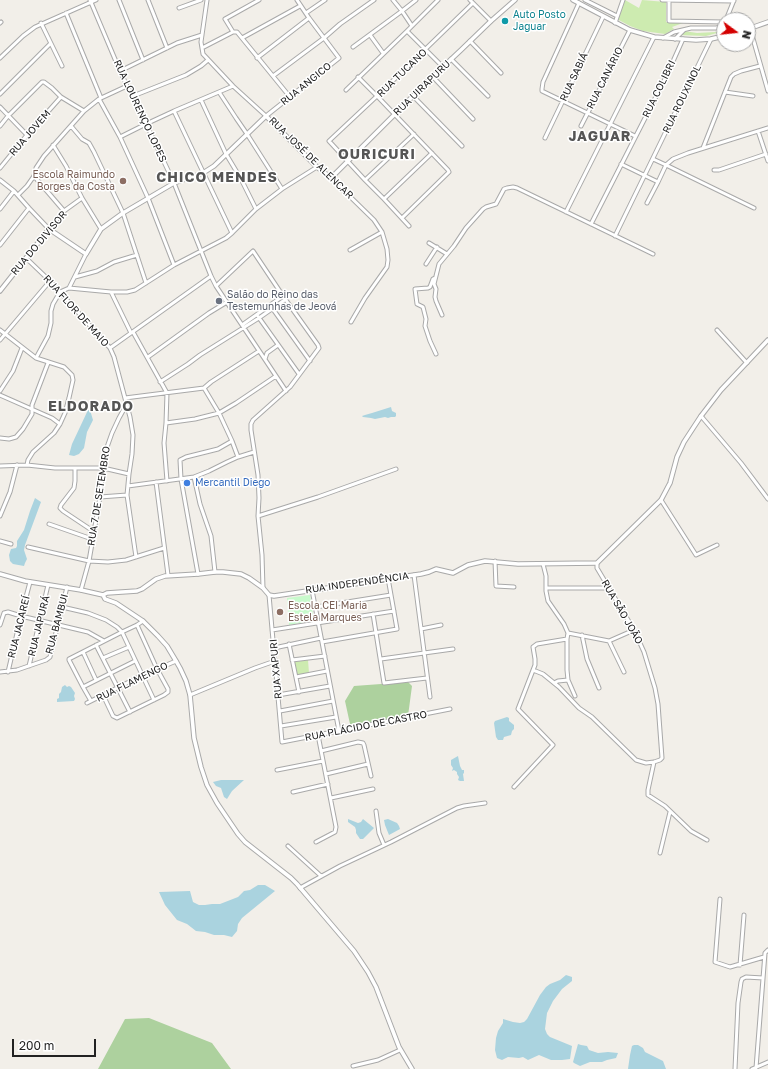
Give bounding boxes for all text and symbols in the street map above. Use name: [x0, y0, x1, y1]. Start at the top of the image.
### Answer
place label: Auto Posto Jaguar: [513, 9, 566, 32]
north arrow: [716, 12, 756, 52]
marker: Auto Posto Jaguar: [500, 16, 510, 26]
text: N: [740, 29, 754, 41]
street label: RUA CANÁRIO: [584, 45, 626, 111]
street label: RUA TUCANO: [375, 46, 429, 100]
street label: RUA SABIÁ: [557, 51, 591, 103]
street label: RUA LOURENÇO LOPES: [111, 58, 169, 164]
street label: RUA UIRAPURU: [391, 58, 453, 118]
street label: RUA COLIBRI: [640, 58, 678, 120]
street label: RUA ANGICO: [278, 60, 334, 108]
street label: RUA ROUXINOL: [660, 63, 704, 135]
street label: RUA JOVEM: [7, 108, 53, 158]
street label: RUA JOSÉ DE ALENCAR: [266, 115, 356, 201]
district label: JAGUAR: [568, 129, 632, 145]
district label: OURICURI: [338, 147, 416, 163]
place label: Escola Raimundo Borges da Costa: [33, 169, 115, 192]
district label: CHICO MENDES: [156, 170, 278, 186]
marker: Escola Raimundo Borges da Costa: [118, 176, 128, 186]
street label: RUA DO DIVISOR: [9, 208, 69, 278]
street label: RUA FLOR DE MAIO: [41, 273, 111, 349]
place label: Salão do Reino das Testemunhas de Jeová: [227, 289, 336, 312]
marker: Salão do Reino das Testemunhas de Jeová: [214, 296, 224, 306]
district label: ELDORADO: [48, 399, 134, 415]
street label: RUA 7 DE SETEMBRO: [85, 445, 113, 547]
place label: Mercantil Diego: [195, 477, 270, 489]
marker: Mercantil Diego: [182, 478, 192, 488]
street label: RUA INDEPENDÊNCIA: [305, 570, 409, 596]
street label: RUA SÃO JOÃO: [599, 578, 645, 646]
street label: RUA BAMBUI: [43, 593, 71, 655]
street label: RUA JAPURÁ: [26, 594, 52, 658]
street label: RUA JACAREÍ: [5, 595, 33, 659]
place label: Escola CEI Maria Estela Marques: [288, 600, 367, 624]
marker: Escola CEI Maria Estela Marques: [275, 607, 285, 617]
street label: RUA XAPURI: [267, 638, 285, 700]
street label: RUA FLAMENGO: [94, 659, 170, 705]
street label: RUA PLÁCIDO DE CASTRO: [304, 708, 428, 744]
scale bar: [14, 1031, 98, 1057]
text: 200 m: [19, 1038, 54, 1053]

